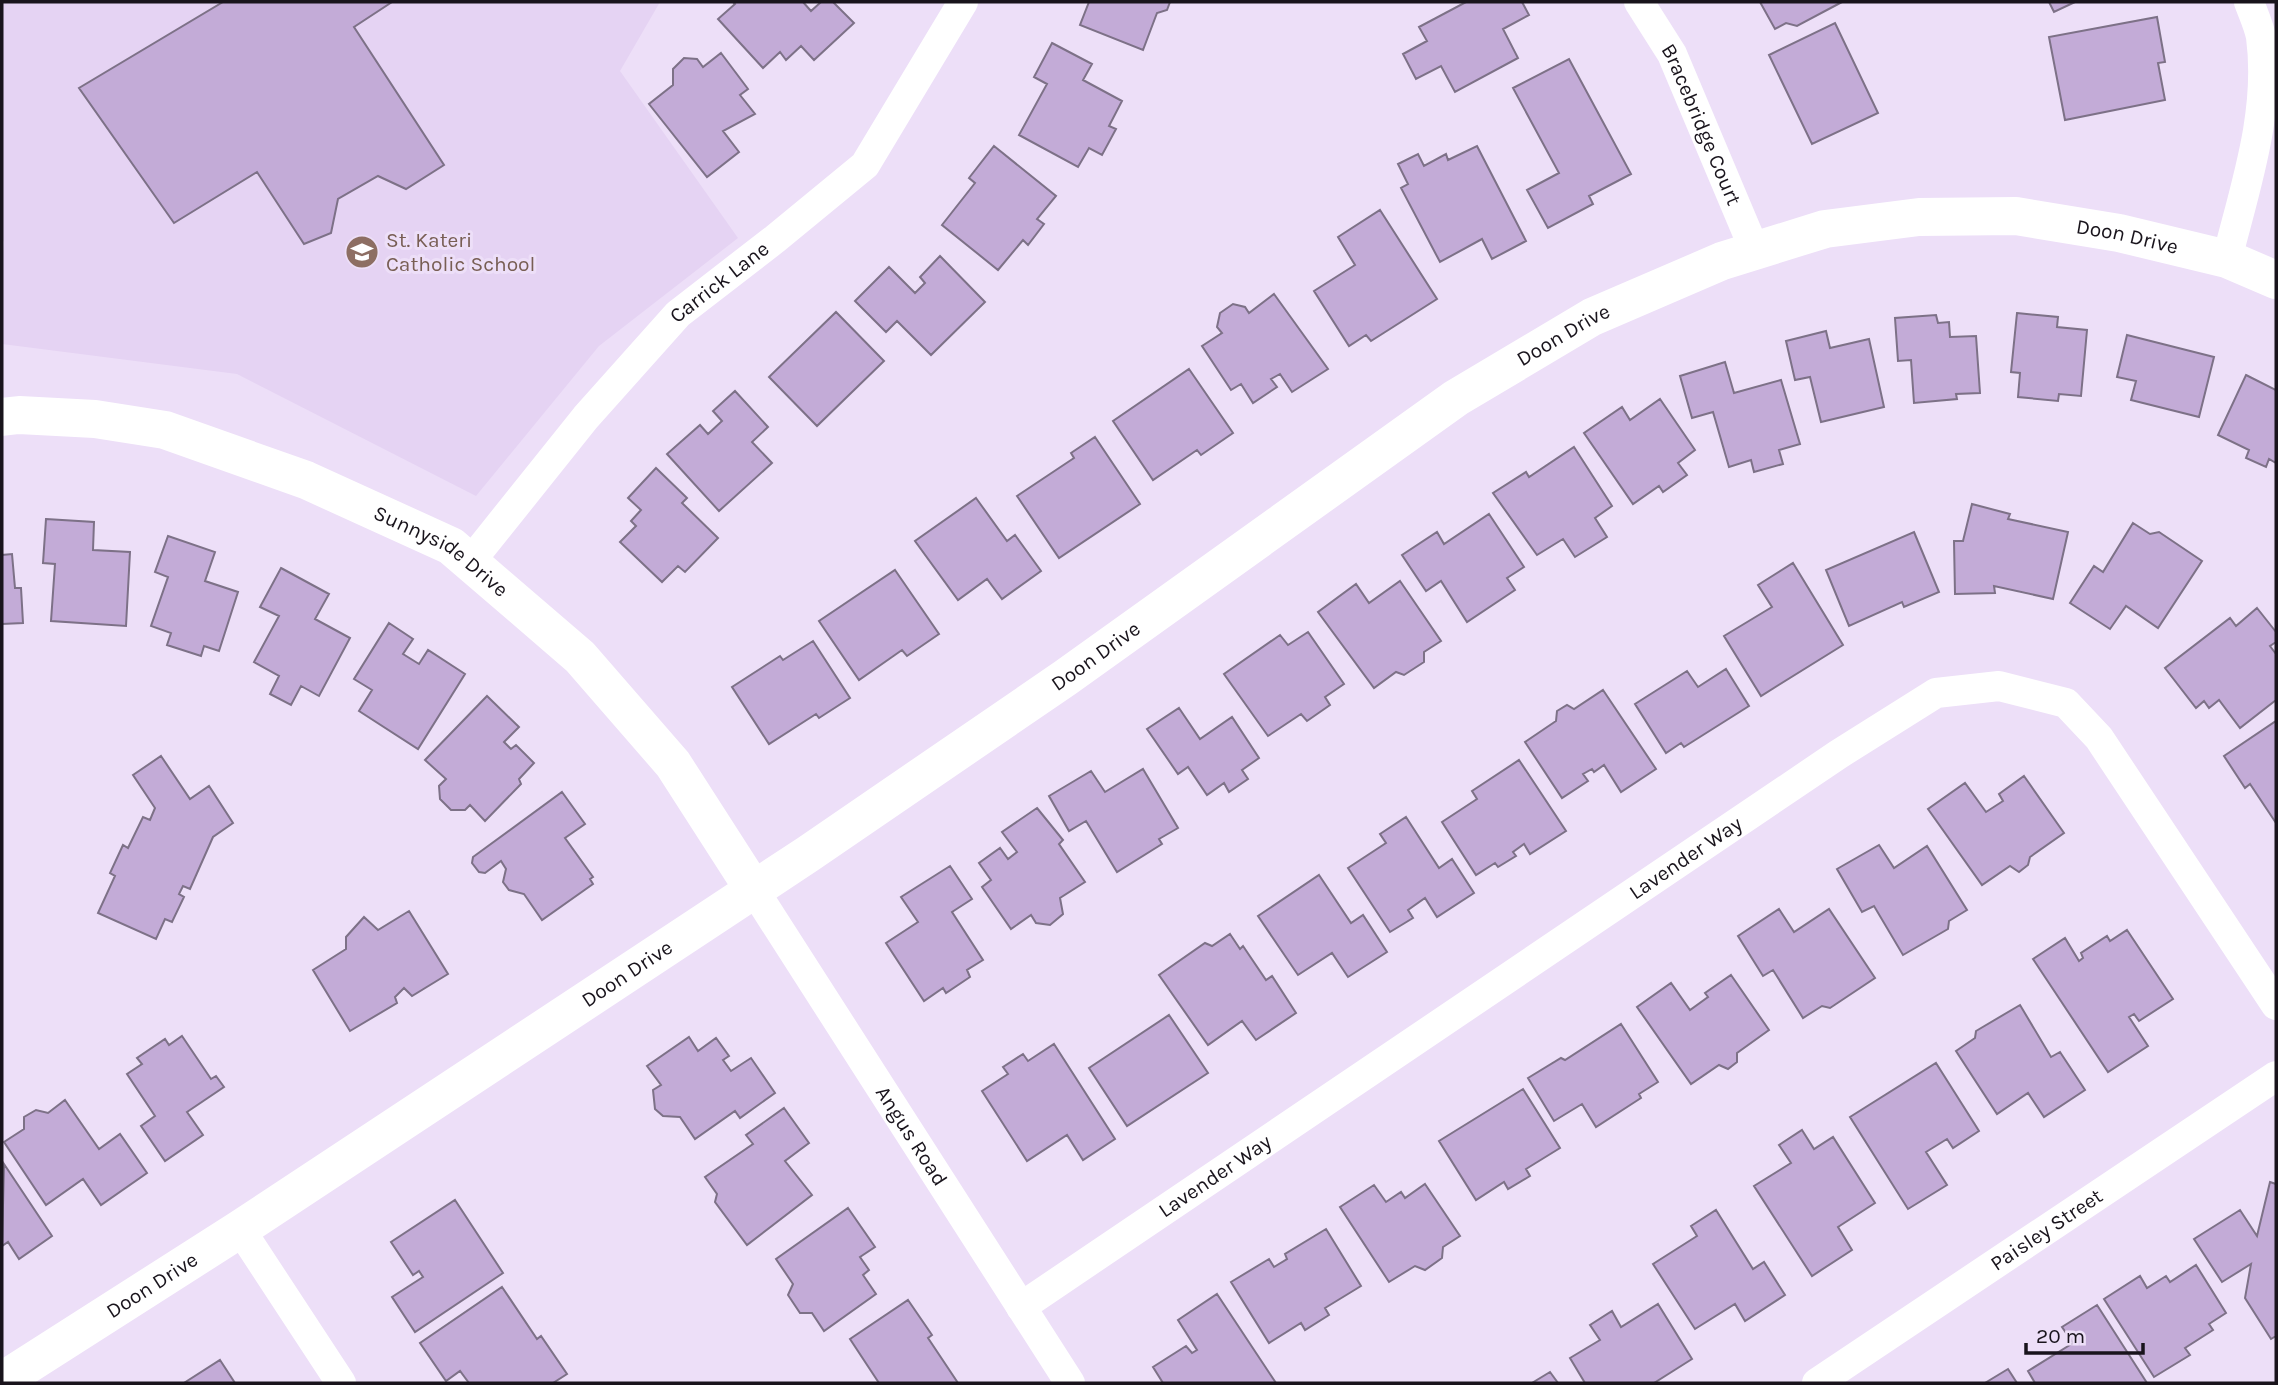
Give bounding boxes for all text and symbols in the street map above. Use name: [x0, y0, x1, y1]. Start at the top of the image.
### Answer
street label: Bracebridge Court: [1657, 39, 1746, 209]
street label: Doon Drive: [2075, 214, 2181, 259]
place label: St. Kateri Catholic School: [386, 228, 535, 276]
school or university icon: St. Kateri Catholic School: [343, 233, 381, 271]
street label: Carrick Lane: [664, 236, 773, 327]
street label: Doon Drive: [1512, 299, 1613, 371]
street label: Sunnyside Drive: [370, 500, 513, 602]
street label: Doon Drive: [1046, 616, 1145, 696]
street label: Lavender Way: [1625, 811, 1746, 904]
street label: Doon Drive: [577, 935, 677, 1012]
street label: Angus Road: [871, 1081, 952, 1190]
street label: Lavender Way: [1154, 1129, 1276, 1222]
street label: Paisley Street: [1986, 1183, 2107, 1276]
street label: Doon Drive: [102, 1247, 202, 1323]
scale bar: [2026, 1312, 2143, 1356]
text: 20 m: [2036, 1324, 2085, 1348]

